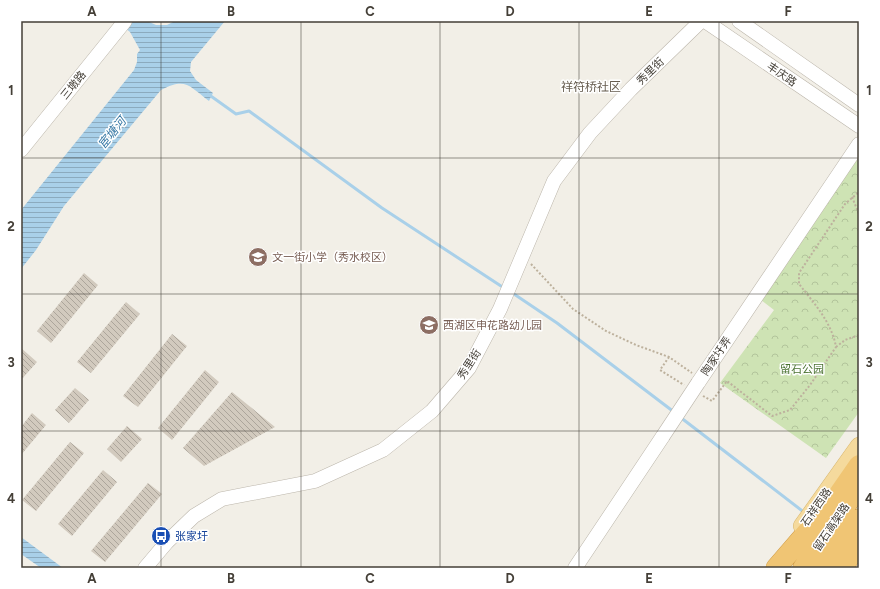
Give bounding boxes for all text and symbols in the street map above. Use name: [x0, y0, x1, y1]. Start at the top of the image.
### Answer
text: A: [87, 4, 97, 19]
text: B: [227, 4, 235, 19]
text: C: [365, 4, 375, 19]
text: D: [505, 4, 515, 19]
text: E: [645, 4, 653, 19]
text: F: [784, 4, 792, 19]
street label: 秀里街: [634, 55, 667, 87]
street label: 丰庆路: [764, 60, 799, 89]
street label: 三墩路: [58, 68, 89, 102]
district label: 祥符桥社区: [561, 80, 621, 94]
text: 1: [8, 83, 14, 98]
text: 1: [866, 83, 872, 98]
water label: 宦塘河: [95, 113, 130, 151]
text: 2: [7, 219, 15, 234]
text: 2: [865, 219, 873, 234]
school or university icon: 文一街小学（秀水校区）: [247, 246, 269, 268]
place label: 文一街小学（秀水校区）: [272, 251, 393, 264]
school or university icon: 西湖区申花路幼儿园: [418, 314, 440, 336]
place label: 西湖区申花路幼儿园: [443, 319, 542, 332]
street label: 陶家圩弄: [699, 334, 734, 378]
street label: 秀里街: [455, 347, 484, 382]
text: 3: [7, 355, 15, 370]
text: 3: [865, 355, 873, 370]
park label: 留石公园: [780, 363, 824, 376]
street label: 石祥西路: [798, 486, 834, 529]
text: 4: [7, 491, 15, 506]
text: 4: [865, 491, 873, 506]
street label: 留石高架路: [811, 501, 852, 554]
bus stop icon: 张家圩: [150, 525, 172, 547]
place label: 张家圩: [175, 530, 208, 543]
text: A: [87, 571, 97, 586]
text: B: [227, 571, 235, 586]
text: C: [365, 571, 375, 586]
text: D: [505, 571, 515, 586]
text: E: [645, 571, 653, 586]
text: F: [784, 571, 792, 586]

